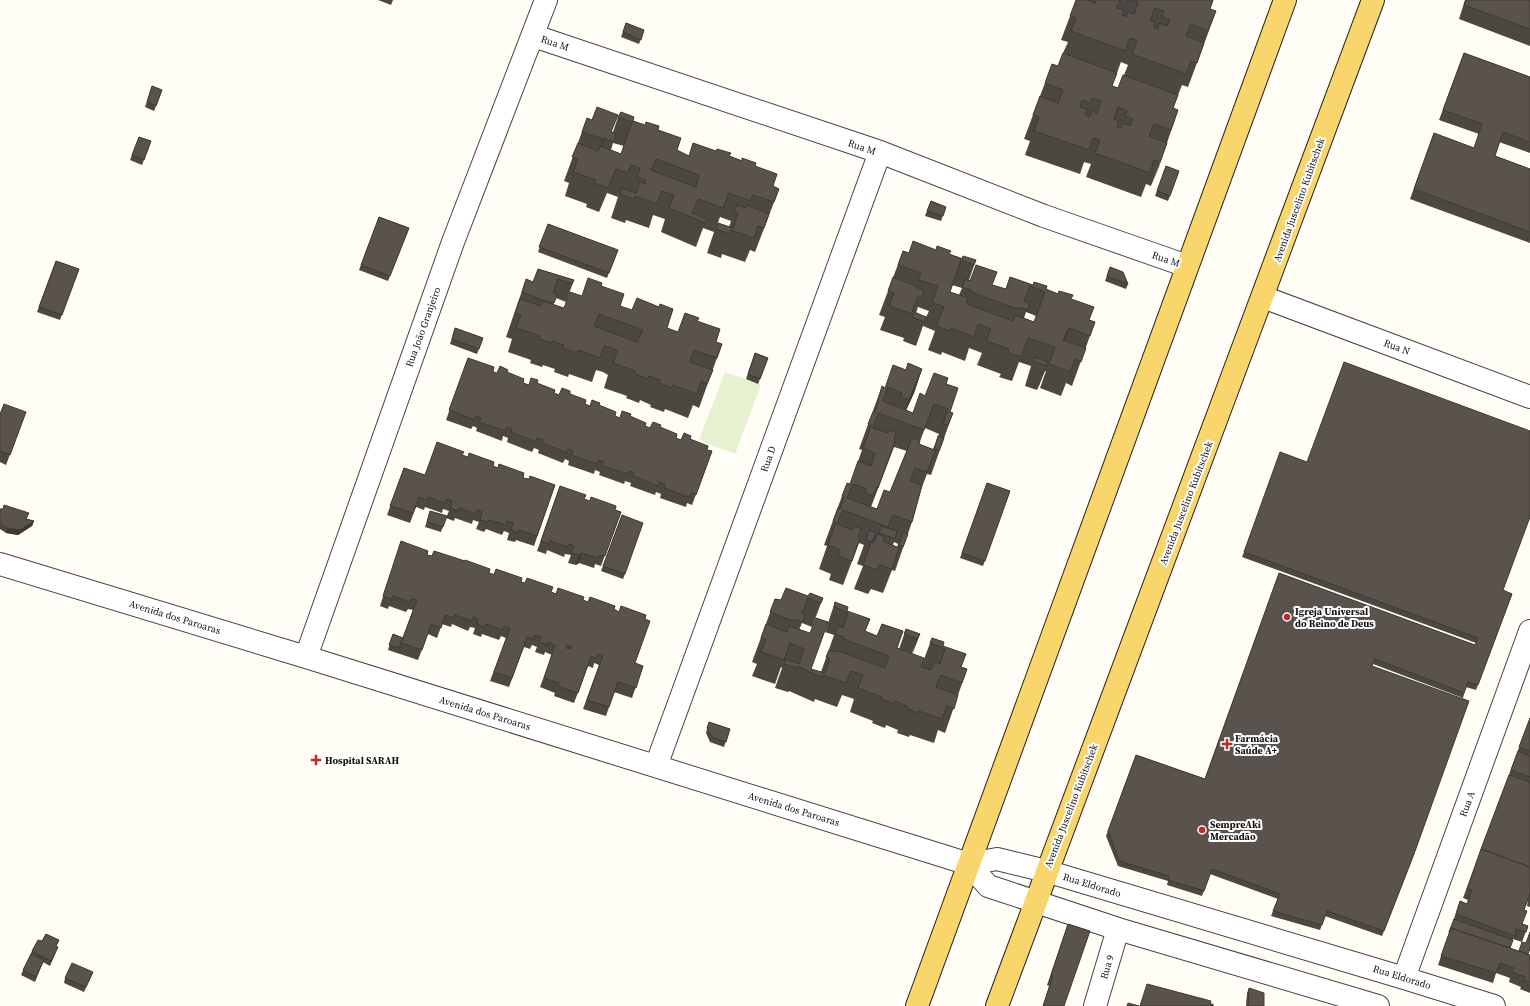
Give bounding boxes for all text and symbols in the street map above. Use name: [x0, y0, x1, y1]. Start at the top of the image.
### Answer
street label: Rua M: [539, 32, 571, 54]
street label: Rua M: [846, 136, 878, 158]
street label: Avenida Juscelino Kubitschek: [1270, 136, 1328, 264]
street label: Rua M: [1150, 248, 1182, 270]
street label: Rua João Granjeiro: [403, 285, 444, 369]
street label: Rua N: [1382, 336, 1412, 358]
street label: Avenida Juscelino Kubitschek: [1156, 439, 1216, 567]
street label: Rua D: [757, 444, 779, 474]
street label: Avenida dos Paroaras: [128, 597, 222, 637]
place label: Igreja Universal do Reino de Deus: [1295, 605, 1374, 630]
marker: Igreja Universal do Reino de Deus: [1282, 612, 1292, 622]
street label: Avenida dos Paroaras: [438, 693, 532, 733]
place label: Farmácia Saúde A+: [1235, 732, 1279, 757]
marker: Farmácia Saúde A+: [1222, 739, 1232, 749]
street label: Avenida Juscelino Kubitschek: [1041, 742, 1101, 870]
marker: Hospital SARAH: [310, 754, 322, 766]
place label: Hospital SARAH: [325, 754, 400, 767]
street label: Avenida dos Paroaras: [747, 789, 841, 829]
street label: Rua A: [1456, 789, 1478, 819]
place label: SempreAki Mercadão: [1210, 818, 1261, 843]
marker: SempreAki Mercadão: [1197, 825, 1207, 835]
street label: Rua Eldorado: [1061, 870, 1123, 900]
street label: Rua 9: [1097, 953, 1117, 981]
street label: Rua Eldorado: [1371, 962, 1433, 992]

